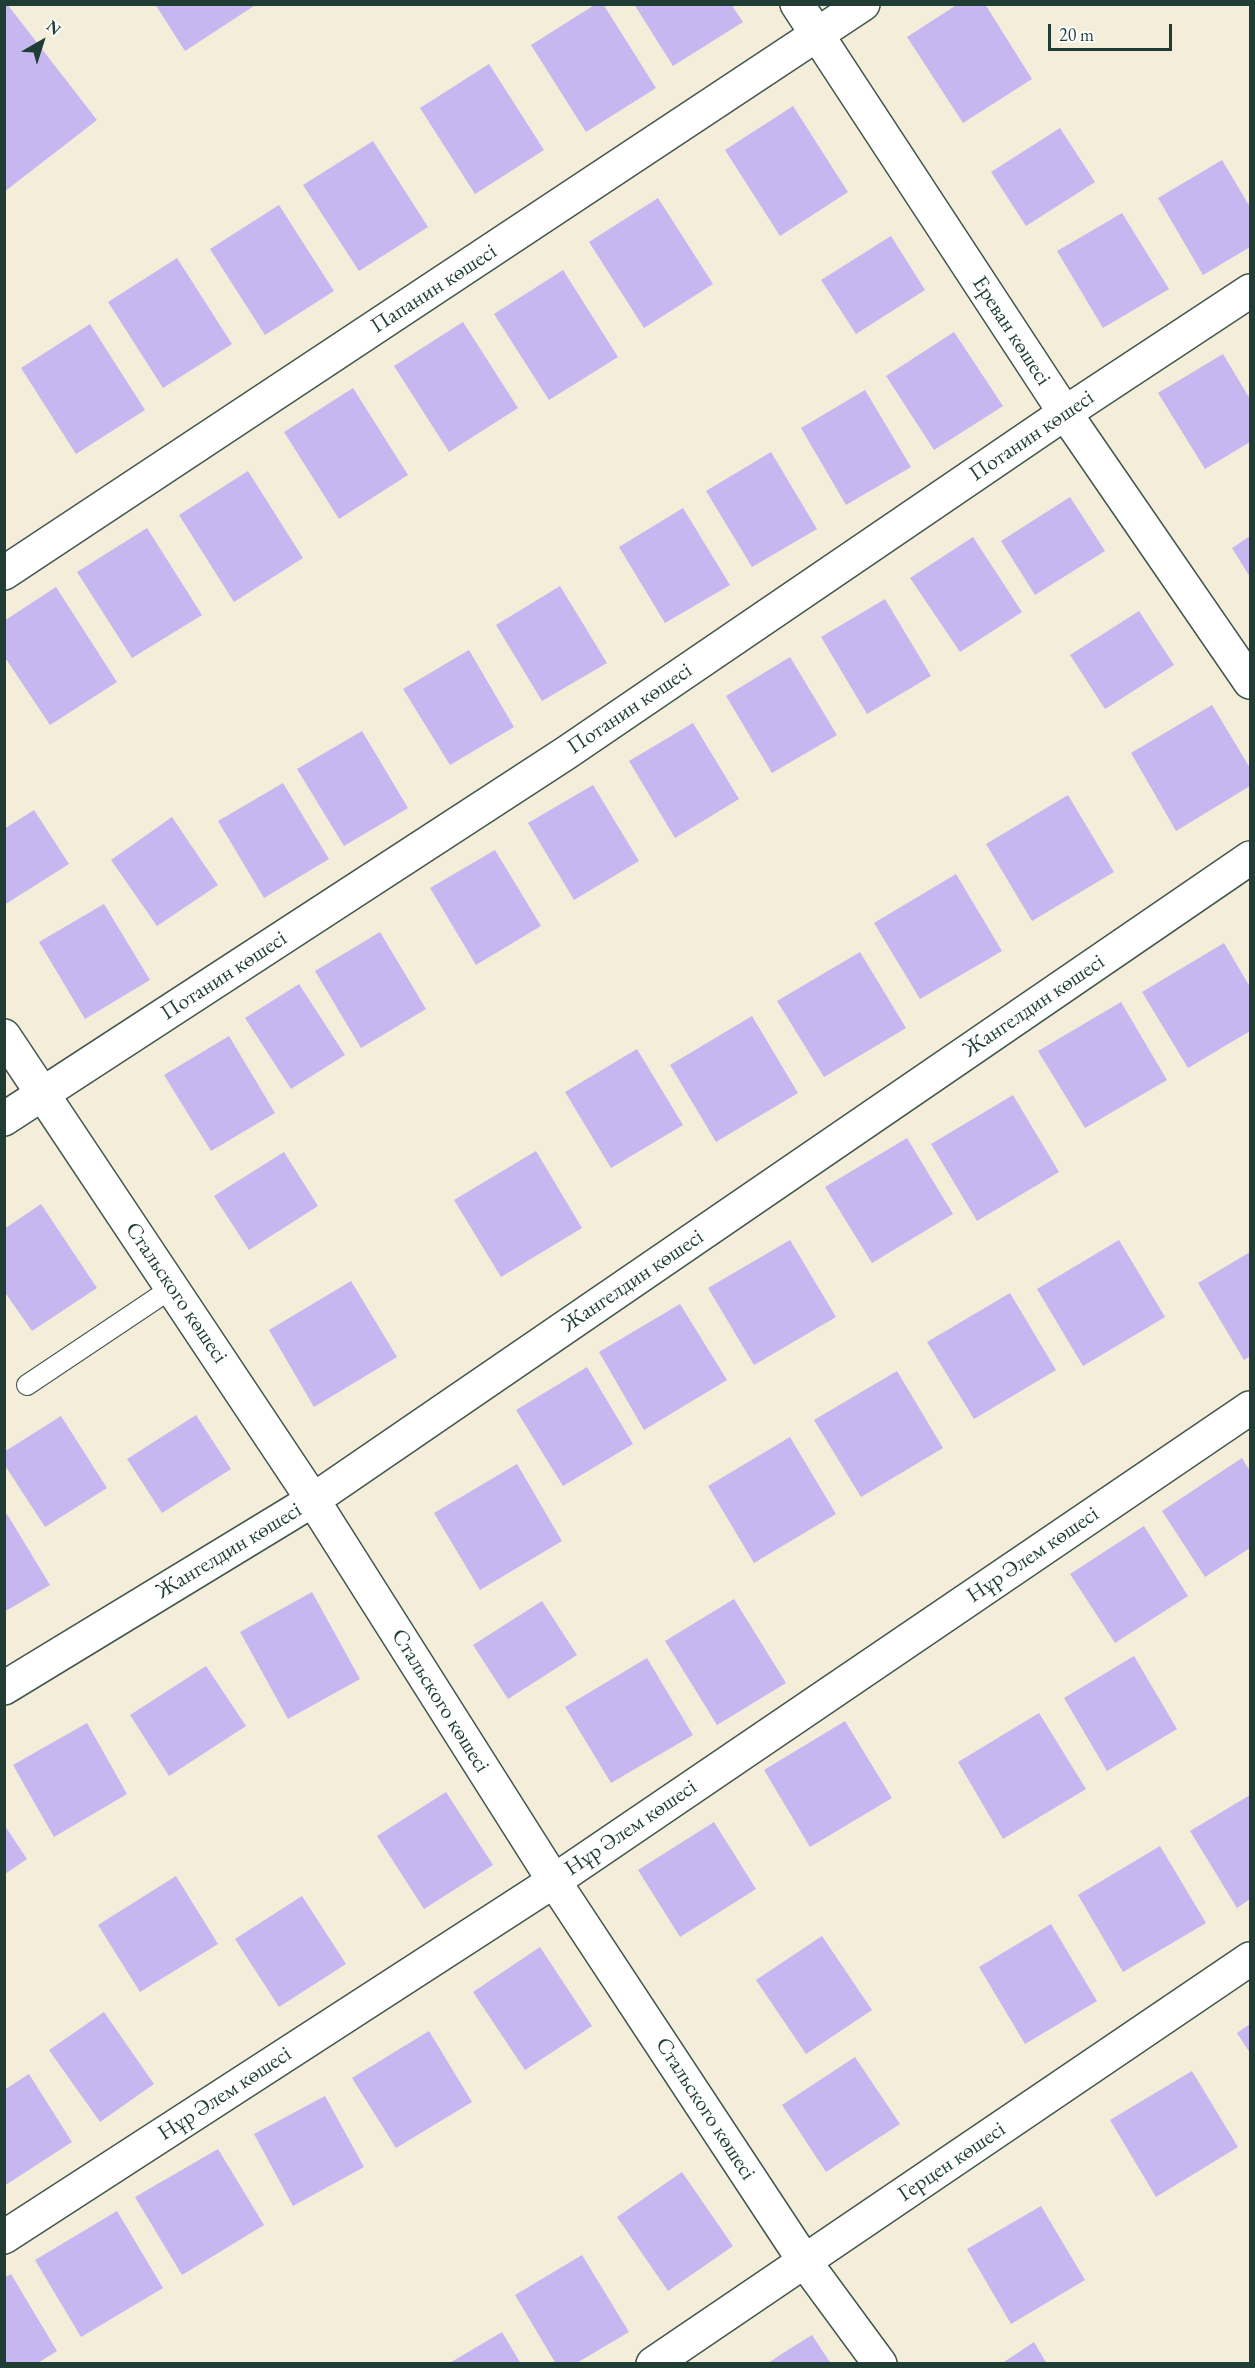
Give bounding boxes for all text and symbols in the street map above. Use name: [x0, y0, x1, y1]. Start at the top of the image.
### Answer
north arrow: [12, 12, 72, 72]
scale bar: [1051, 12, 1176, 50]
text: N: [42, 15, 65, 40]
text: 20 m: [1059, 23, 1094, 46]
street label: Папанин көшесі: [366, 239, 502, 339]
street label: Ереван көшесі: [966, 271, 1056, 391]
street label: Потанин көшесі: [965, 385, 1099, 487]
street label: Потанин көшесі: [563, 658, 697, 760]
street label: Потанин көшесі: [156, 926, 292, 1026]
street label: Жангелдин көшесі: [958, 949, 1110, 1063]
street label: Стальского көшесі: [119, 1217, 233, 1369]
street label: Жангелдин көшесі: [557, 1224, 709, 1338]
street label: Жангелдин көшесі: [151, 1497, 307, 1605]
street label: Нұр Әлем көшесі: [962, 1501, 1104, 1609]
street label: Стальского көшесі: [385, 1624, 495, 1778]
street label: Нұр Әлем көшесі: [560, 1774, 702, 1882]
street label: Стальского көшесі: [649, 2033, 761, 2185]
street label: Нұр Әлем көшесі: [153, 2041, 297, 2147]
street label: Герцен көшесі: [893, 2116, 1011, 2208]

